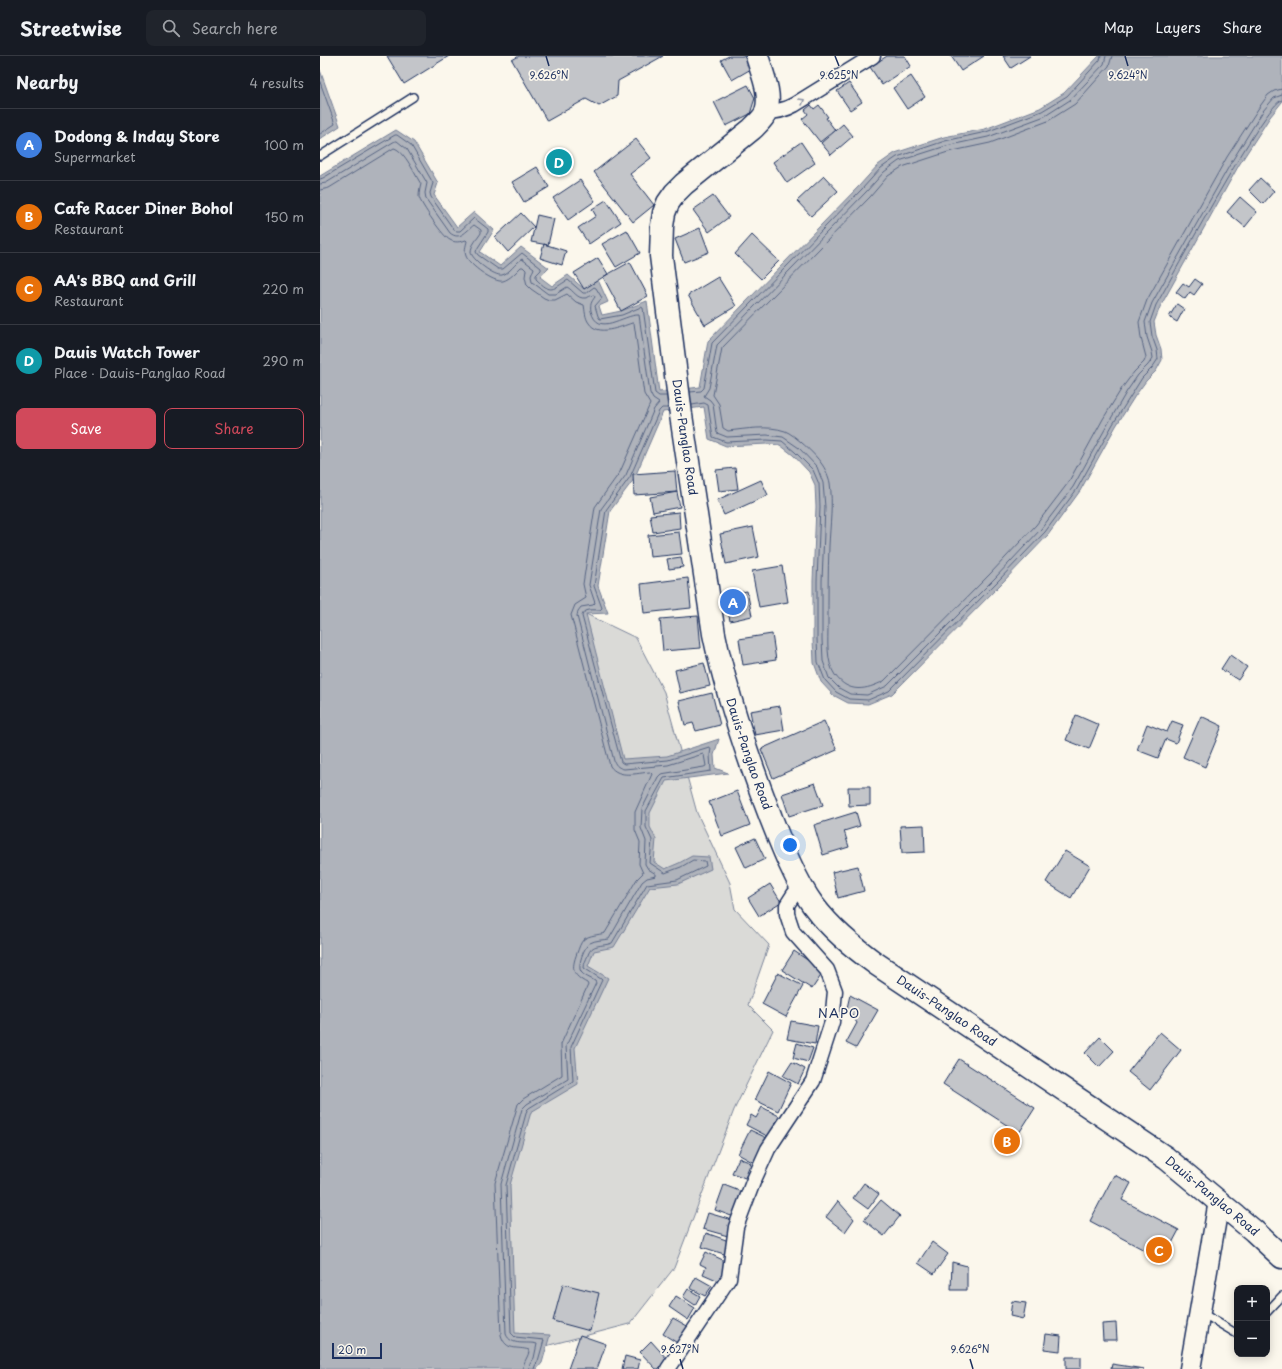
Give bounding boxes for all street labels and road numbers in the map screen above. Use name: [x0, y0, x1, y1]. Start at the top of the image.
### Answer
street label: Dauis-Panglao Road: [669, 378, 703, 496]
street label: Dauis-Panglao Road: [722, 696, 777, 812]
street label: Dauis-Panglao Road: [893, 970, 1001, 1050]
street label: Dauis-Panglao Road: [1162, 1151, 1264, 1240]

